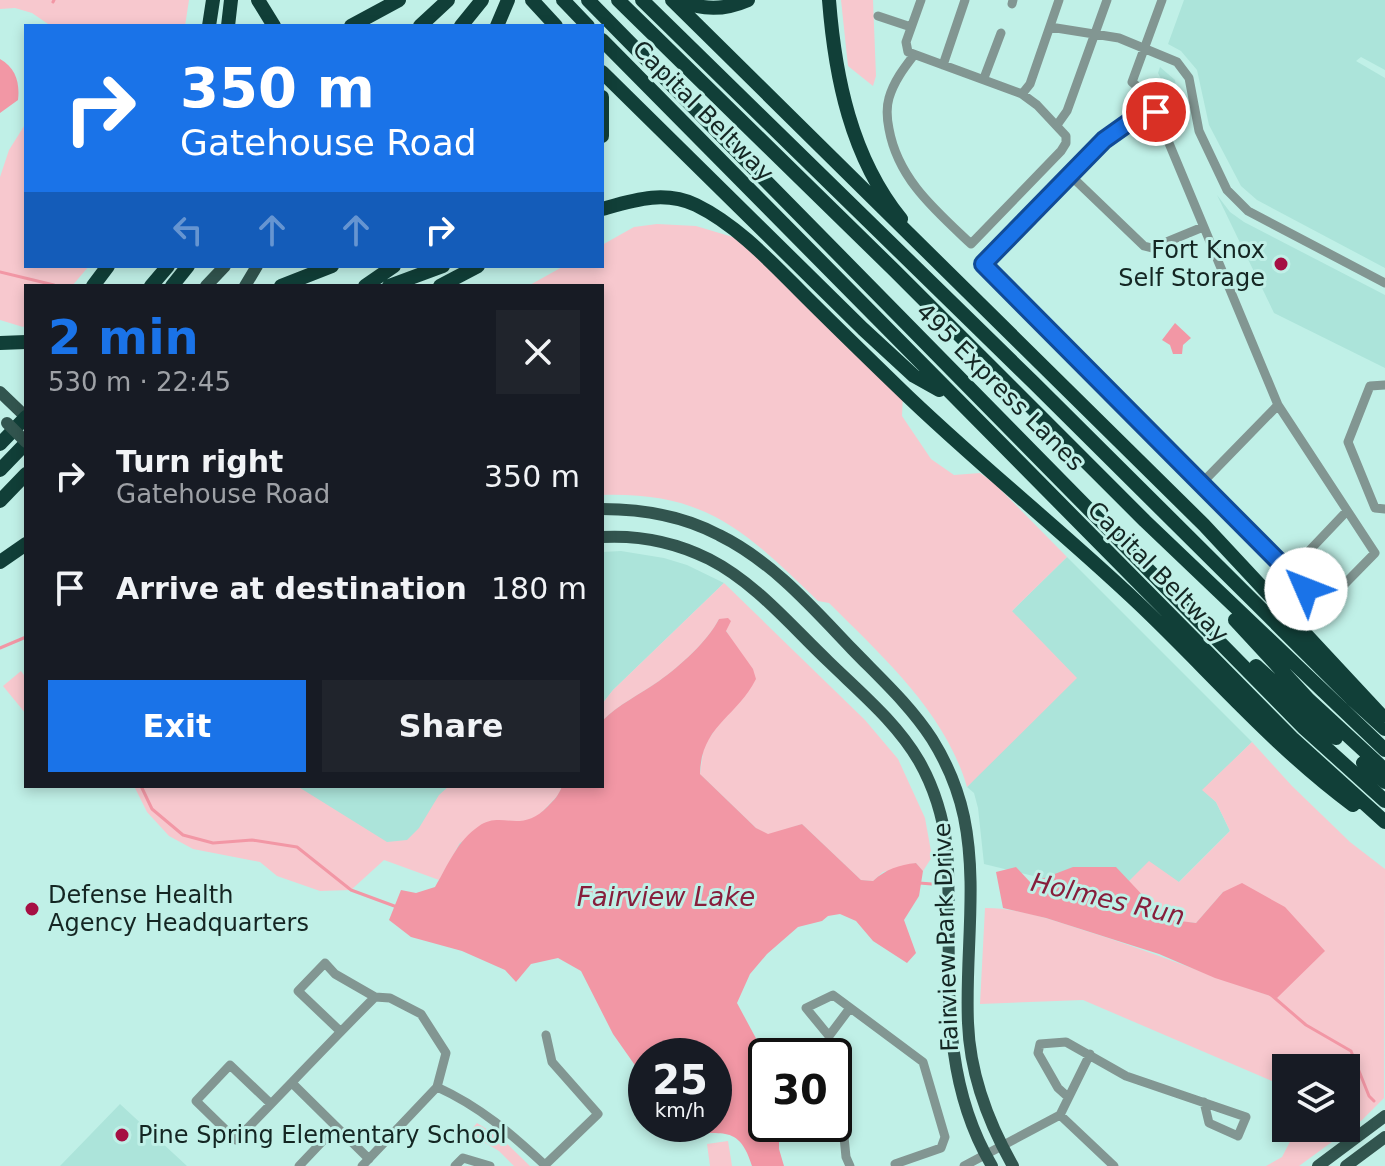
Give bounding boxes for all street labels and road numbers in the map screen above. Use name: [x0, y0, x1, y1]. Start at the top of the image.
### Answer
street label: Capital Beltway: [627, 35, 779, 187]
street label: 495 Express Lanes: [910, 297, 1090, 477]
street label: Capital Beltway: [1082, 496, 1234, 648]
street label: Fairview Park Drive: [928, 822, 964, 1052]

